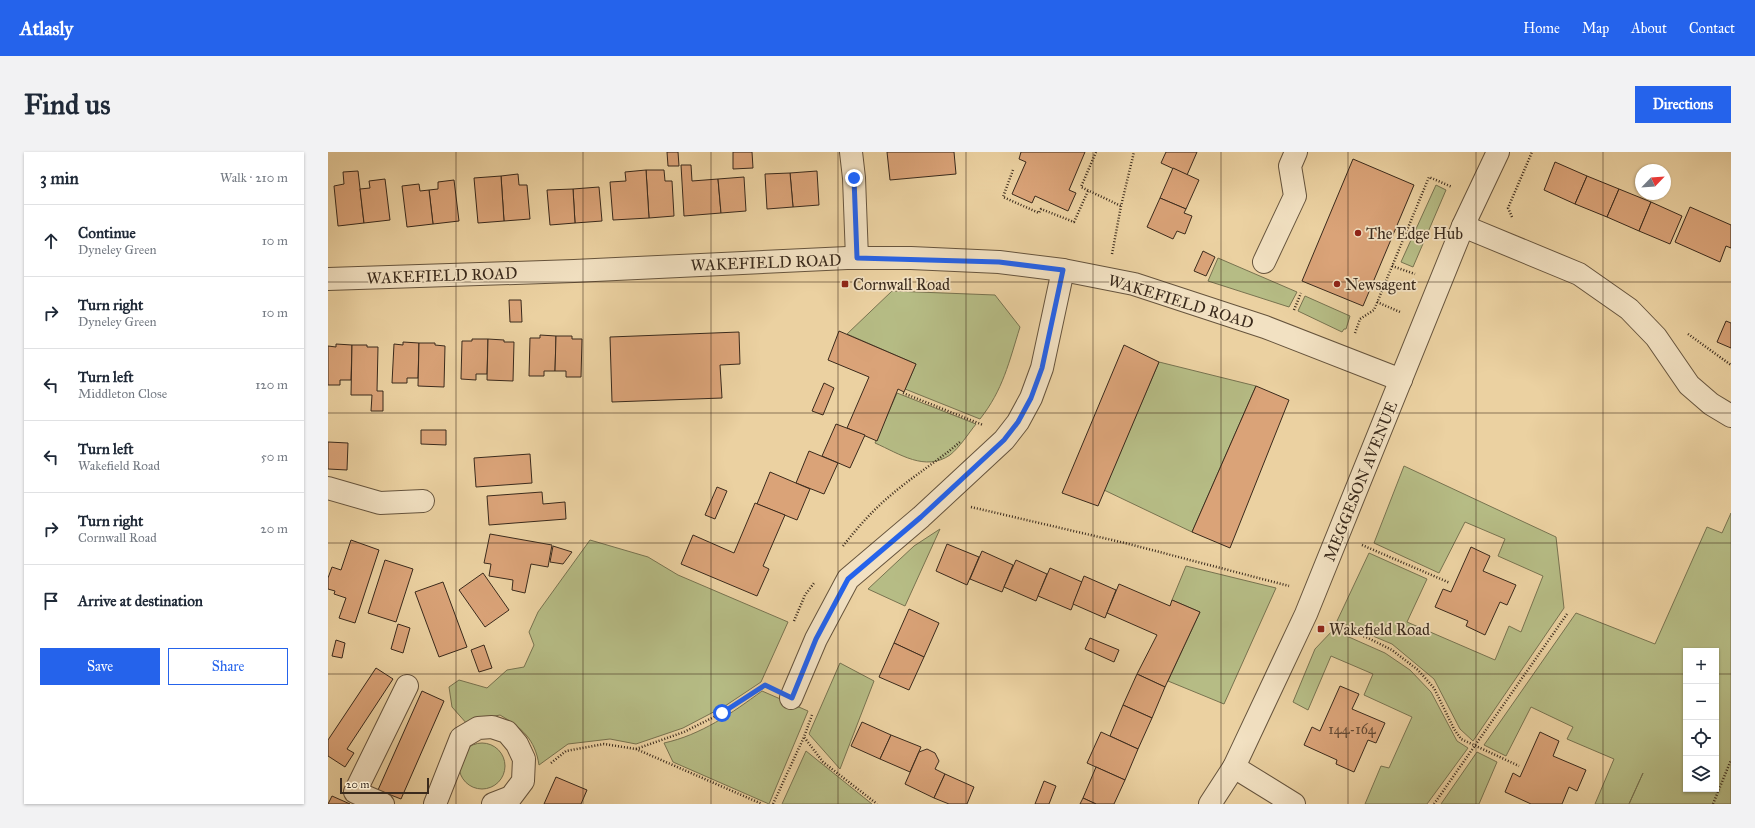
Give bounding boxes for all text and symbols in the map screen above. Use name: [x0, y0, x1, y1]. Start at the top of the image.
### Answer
text: Atlasly: [20, 17, 73, 40]
text: Home: [1523, 20, 1560, 37]
text: Map: [1582, 20, 1609, 37]
text: About: [1631, 20, 1667, 37]
text: Contact: [1689, 20, 1735, 37]
button: Directions: [1635, 86, 1731, 123]
text: Find us: [24, 87, 110, 122]
north arrow: [1635, 164, 1671, 200]
text: 3 min: [40, 168, 79, 189]
route end: [845, 169, 863, 187]
text: Walk · 210 m: [220, 170, 288, 186]
text: Continue: [78, 224, 136, 242]
place label: The Edge Hub: [1366, 224, 1463, 244]
marker: The Edge Hub: [1353, 228, 1363, 238]
icon: ahead: [40, 230, 62, 252]
text: 10 m: [262, 233, 288, 249]
text: Dyneley Green: [78, 242, 157, 258]
street label: WAKEFIELD ROAD: [690, 250, 842, 275]
street label: WAKEFIELD ROAD: [366, 263, 518, 288]
street label: WAKEFIELD ROAD: [1106, 270, 1256, 333]
place label: Cornwall Road: [853, 275, 950, 294]
place label: Newsagent: [1345, 275, 1417, 295]
marker: Cornwall Road: [840, 279, 850, 289]
marker: Newsagent: [1332, 279, 1342, 289]
text: Turn right: [78, 296, 143, 314]
icon: right: [40, 302, 62, 324]
text: 10 m: [262, 305, 288, 321]
text: Dyneley Green: [78, 314, 157, 330]
text: Turn left: [78, 368, 134, 386]
icon: left: [40, 374, 62, 396]
text: 120 m: [255, 377, 288, 393]
text: Middleton Close: [78, 386, 167, 402]
street label: MEGGESON AVENUE: [1320, 398, 1401, 564]
text: Turn left: [78, 440, 134, 458]
icon: left: [40, 446, 62, 468]
text: 50 m: [261, 449, 288, 465]
text: Wakefield Road: [78, 458, 160, 474]
text: Turn right: [78, 512, 143, 530]
icon: right: [40, 518, 62, 540]
text: 20 m: [260, 521, 288, 537]
text: Cornwall Road: [78, 530, 157, 546]
icon: arrive: [40, 590, 62, 612]
text: Arrive at destination: [78, 592, 203, 610]
place label: Wakefield Road: [1329, 620, 1430, 639]
marker: Wakefield Road: [1316, 624, 1326, 634]
button: Save: [40, 648, 160, 685]
button: Share: [168, 648, 288, 685]
map controls: [1683, 648, 1719, 792]
button: +: [1683, 648, 1719, 684]
button: −: [1683, 684, 1719, 720]
route start: [713, 704, 731, 722]
button: locate: [1683, 720, 1719, 756]
house number: 144-164: [1328, 721, 1377, 738]
button: layers: [1683, 756, 1719, 792]
scale bar: [340, 776, 429, 795]
text: 20 m: [346, 778, 369, 791]

